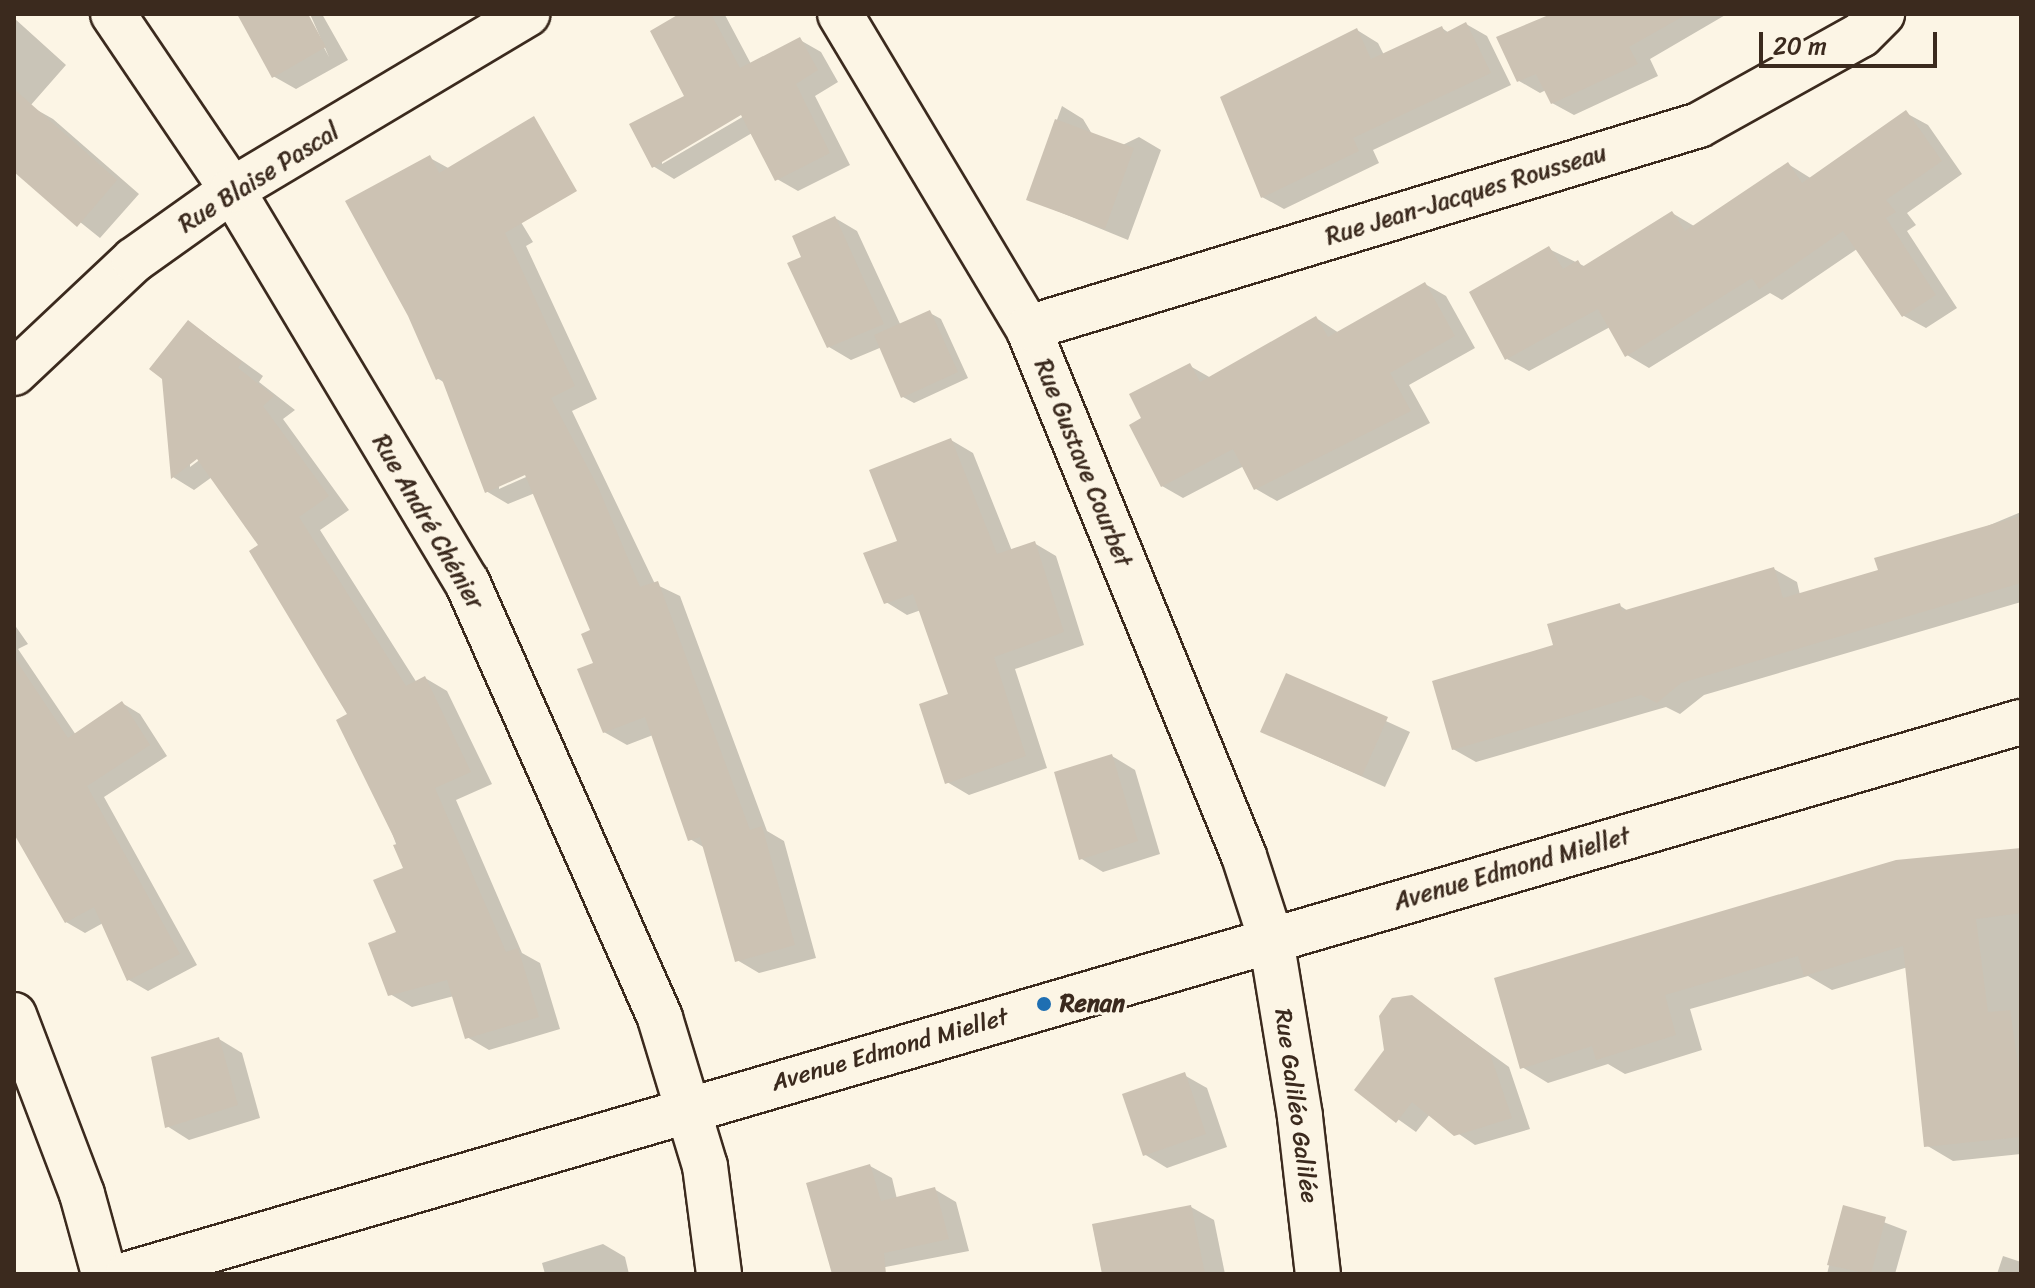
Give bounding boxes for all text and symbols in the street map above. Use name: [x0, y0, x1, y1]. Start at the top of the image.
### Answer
scale bar: [1763, 16, 1941, 66]
text: 20 m: [1773, 25, 1827, 67]
street label: Rue Blaise Pascal: [173, 117, 345, 239]
street label: Rue Jean-Jacques Rousseau: [1322, 138, 1610, 252]
street label: Rue Gustave Courbet: [1028, 355, 1138, 571]
street label: Rue André Chénier: [366, 429, 490, 615]
street label: Avenue Edmond Miellet: [1390, 821, 1634, 917]
place label: Renan: [1060, 990, 1125, 1018]
marker: Renan: [1035, 995, 1053, 1013]
street label: Avenue Edmond Miellet: [768, 1002, 1012, 1098]
street label: Rue Galiléo Galilée: [1268, 1007, 1324, 1205]

